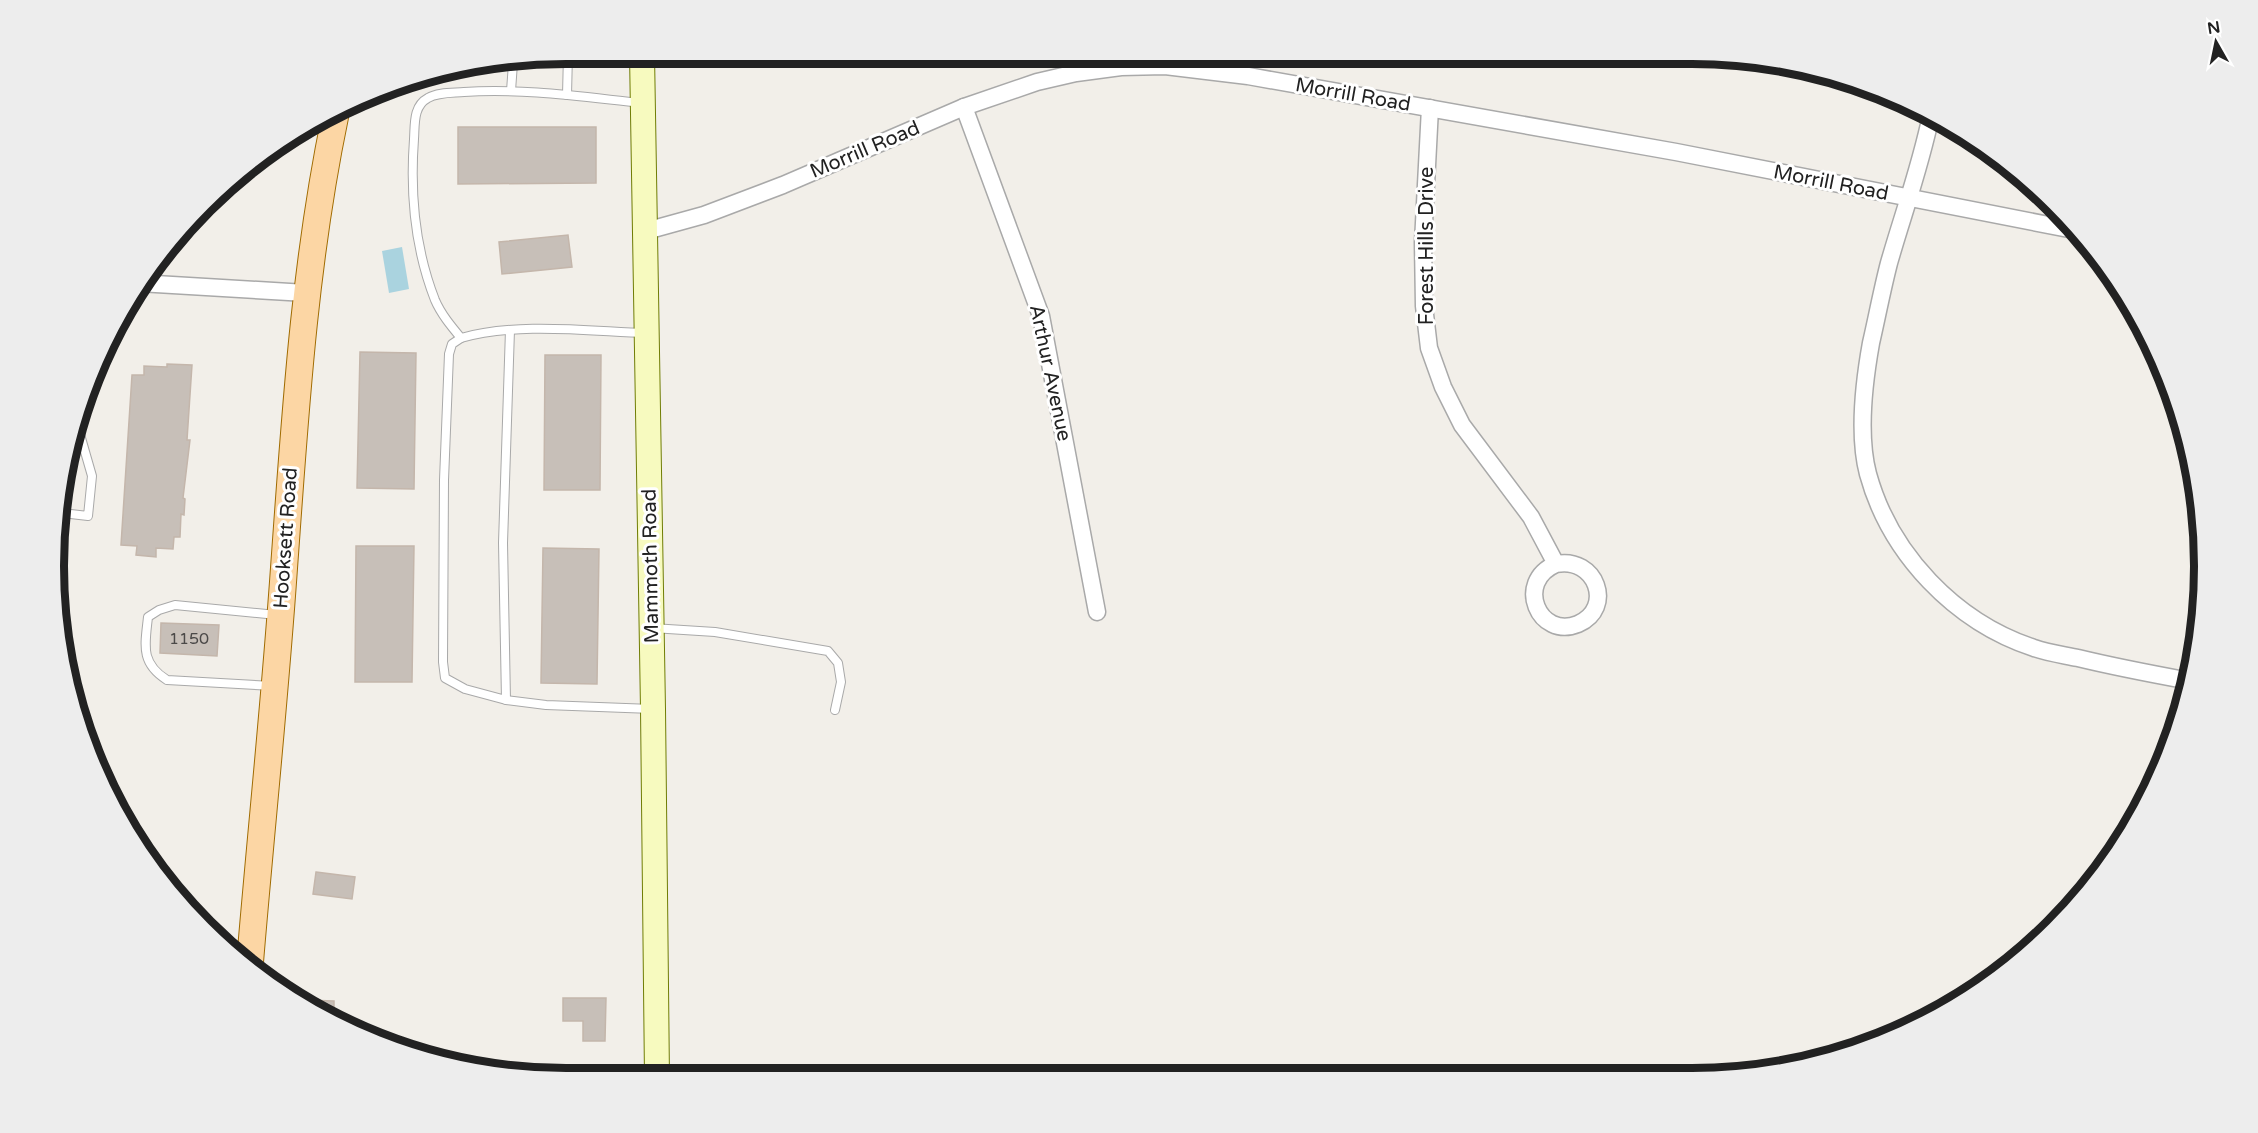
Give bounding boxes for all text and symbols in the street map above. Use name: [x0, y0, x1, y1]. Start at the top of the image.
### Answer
north arrow: [2186, 12, 2246, 72]
text: N: [2206, 17, 2222, 39]
street label: Morrill Road: [1293, 73, 1413, 117]
street label: Morrill Road: [806, 116, 924, 184]
street label: Morrill Road: [1771, 160, 1891, 206]
street label: Forest Hills Drive: [1415, 167, 1439, 325]
street label: Arthur Avenue: [1024, 303, 1076, 443]
street label: Hooksett Road: [269, 467, 303, 609]
street label: Mammoth Road: [638, 488, 664, 644]
house number: 1150: [169, 629, 209, 649]

